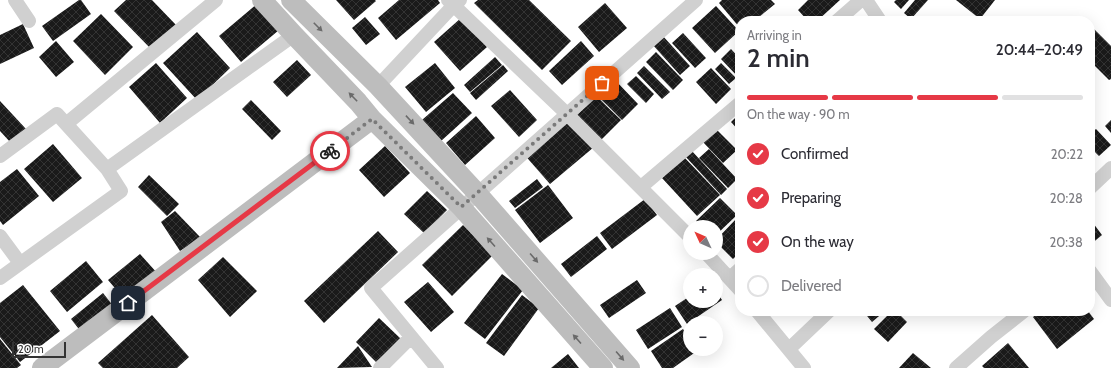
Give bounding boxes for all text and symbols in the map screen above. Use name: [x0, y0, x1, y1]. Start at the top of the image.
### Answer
one-way arrow: [314, 22, 323, 32]
text: Arriving in: [747, 27, 802, 43]
text: 20:44–20:49: [996, 41, 1083, 59]
text: 2 min: [747, 42, 810, 74]
pin: [585, 66, 619, 100]
icon: bag: [591, 72, 613, 94]
one-way arrow: [348, 92, 358, 102]
text: On the way · 90 m: [747, 106, 850, 122]
one-way arrow: [405, 115, 414, 125]
courier: [310, 131, 350, 171]
icon: bike: [319, 140, 341, 162]
icon: check: [747, 143, 769, 165]
text: Confirmed: [781, 145, 849, 163]
text: 20:22: [1051, 146, 1083, 162]
icon: check: [747, 187, 769, 209]
text: Preparing: [781, 189, 841, 207]
text: 20:28: [1050, 190, 1083, 206]
north arrow: [683, 220, 723, 260]
map controls: [683, 220, 723, 356]
icon: check: [747, 231, 769, 253]
text: On the way: [781, 233, 854, 251]
text: 20:38: [1049, 234, 1083, 250]
one-way arrow: [487, 237, 496, 246]
one-way arrow: [530, 253, 539, 263]
button: +: [683, 268, 723, 308]
text: Delivered: [781, 277, 842, 295]
pin: [111, 286, 145, 320]
icon: home: [117, 292, 139, 314]
button: −: [683, 316, 723, 356]
one-way arrow: [573, 334, 582, 344]
scale bar: [12, 340, 66, 359]
text: 20 m: [18, 342, 44, 356]
one-way arrow: [615, 351, 624, 361]

